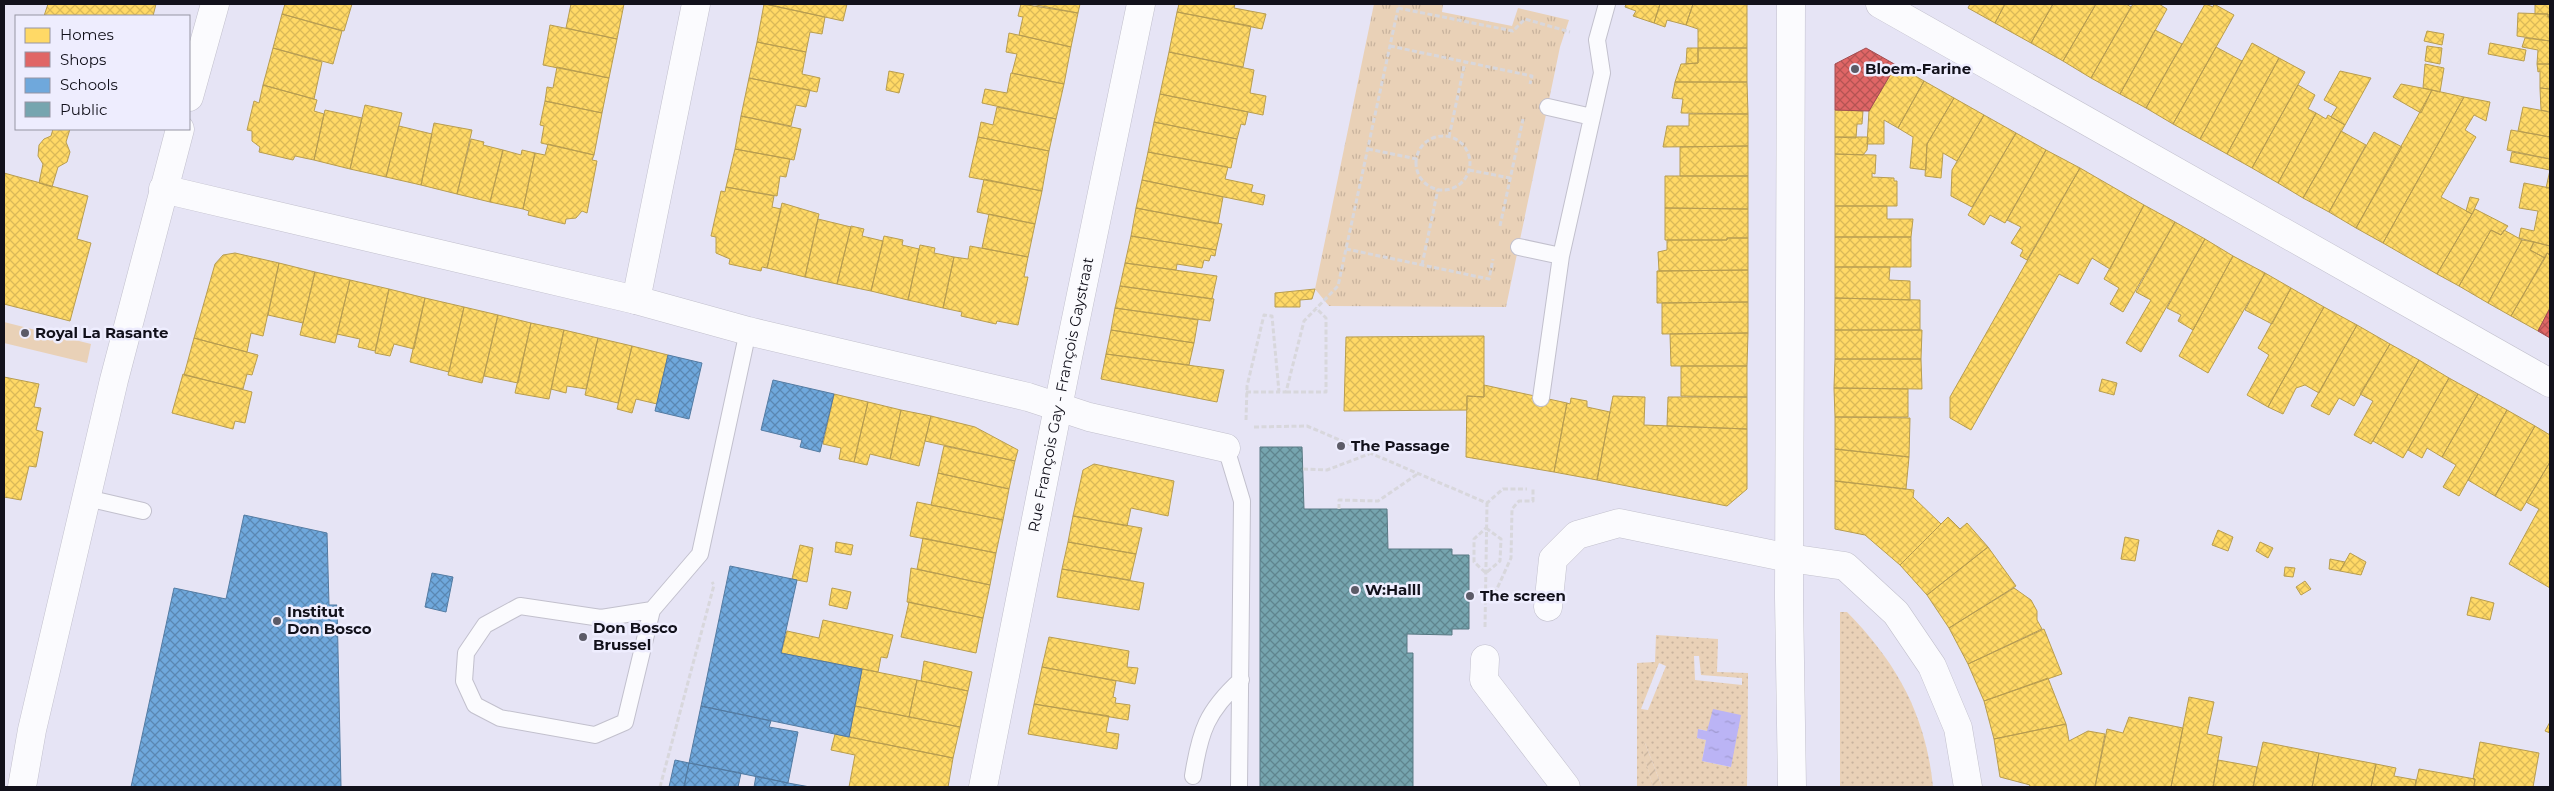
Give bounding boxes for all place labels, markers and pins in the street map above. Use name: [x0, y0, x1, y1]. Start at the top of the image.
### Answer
place label: Bloem-Farine: [1865, 59, 1971, 78]
marker: Bloem-Farine: [1849, 63, 1861, 75]
place label: Royal La Rasante: [35, 323, 168, 342]
marker: Royal La Rasante: [19, 327, 31, 339]
place label: The Passage: [1351, 436, 1450, 455]
marker: The Passage: [1335, 440, 1347, 452]
place label: W:Halll: [1365, 580, 1421, 599]
marker: W:Halll: [1349, 584, 1361, 596]
place label: The screen: [1480, 586, 1566, 605]
marker: The screen: [1464, 590, 1476, 602]
place label: Institut Don Bosco: [287, 602, 372, 638]
marker: Institut Don Bosco: [271, 615, 283, 627]
place label: Don Bosco Brussel: [593, 618, 678, 654]
marker: Don Bosco Brussel: [577, 631, 589, 643]

